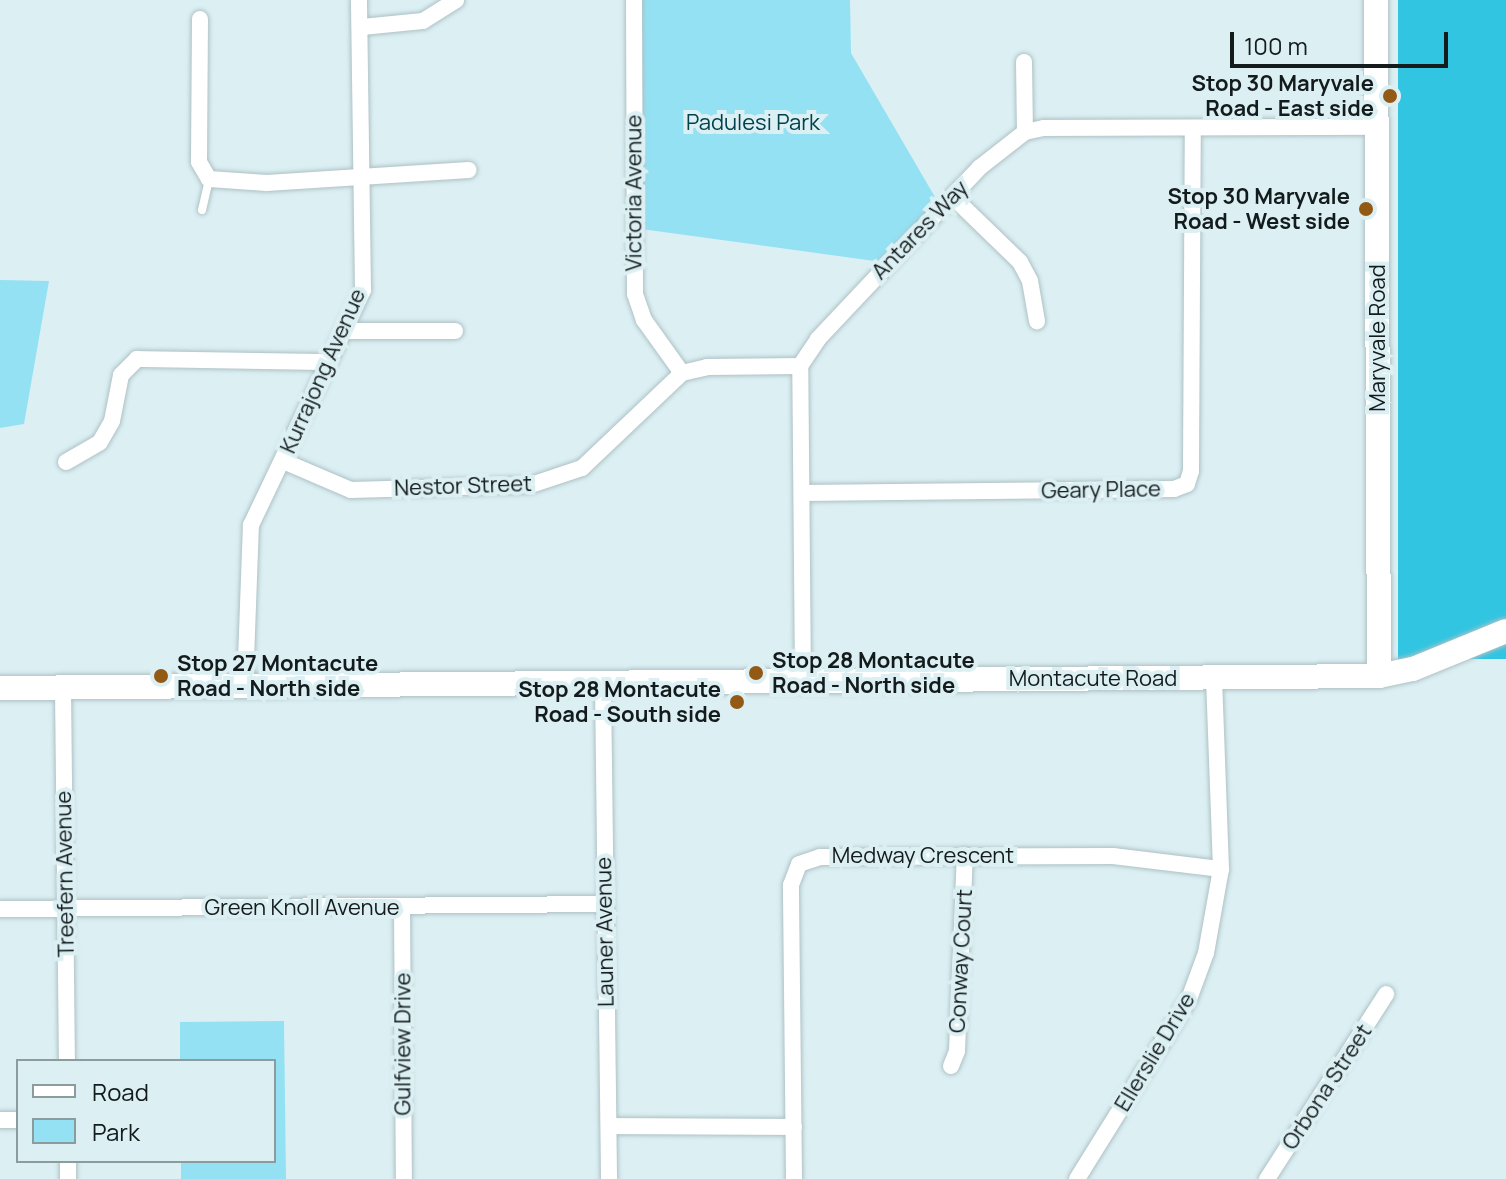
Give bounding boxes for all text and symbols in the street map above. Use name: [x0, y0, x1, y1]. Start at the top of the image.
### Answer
scale bar: [1234, 16, 1452, 66]
text: 100 m: [1244, 29, 1308, 62]
place label: Stop 30 Maryvale Road - East side: [1192, 70, 1374, 122]
marker: Stop 30 Maryvale Road - East side: [1381, 87, 1399, 105]
park label: Padulesi Park: [686, 110, 820, 136]
street label: Victoria Avenue: [621, 115, 647, 271]
street label: Antares Way: [866, 175, 974, 285]
place label: Stop 30 Maryvale Road - West side: [1168, 183, 1350, 234]
marker: Stop 30 Maryvale Road - West side: [1357, 200, 1375, 218]
street label: Maryvale Road: [1365, 264, 1391, 412]
street label: Kurrajong Avenue: [275, 285, 371, 457]
street label: Nestor Street: [394, 470, 532, 502]
street label: Geary Place: [1041, 476, 1161, 504]
place label: Stop 28 Montacute Road - North side: [772, 647, 975, 698]
place label: Stop 27 Montacute Road - North side: [177, 650, 378, 702]
marker: Stop 28 Montacute Road - North side: [747, 664, 765, 682]
street label: Montacute Road: [1009, 666, 1177, 692]
marker: Stop 27 Montacute Road - North side: [152, 667, 170, 685]
place label: Stop 28 Montacute Road - South side: [518, 676, 721, 728]
marker: Stop 28 Montacute Road - South side: [728, 693, 746, 711]
street label: Treefern Avenue: [50, 791, 80, 957]
street label: Medway Crescent: [832, 843, 1014, 869]
street label: Launer Avenue: [590, 857, 620, 1007]
street label: Conway Court: [944, 888, 978, 1034]
street label: Green Knoll Avenue: [204, 895, 400, 921]
street label: Gulfview Drive: [390, 973, 416, 1115]
street label: Ellerslie Drive: [1109, 988, 1201, 1116]
street label: Orbona Street: [1277, 1019, 1377, 1155]
legend: [16, 1059, 276, 1163]
text: Road: [92, 1075, 149, 1108]
text: Park: [92, 1115, 140, 1148]

